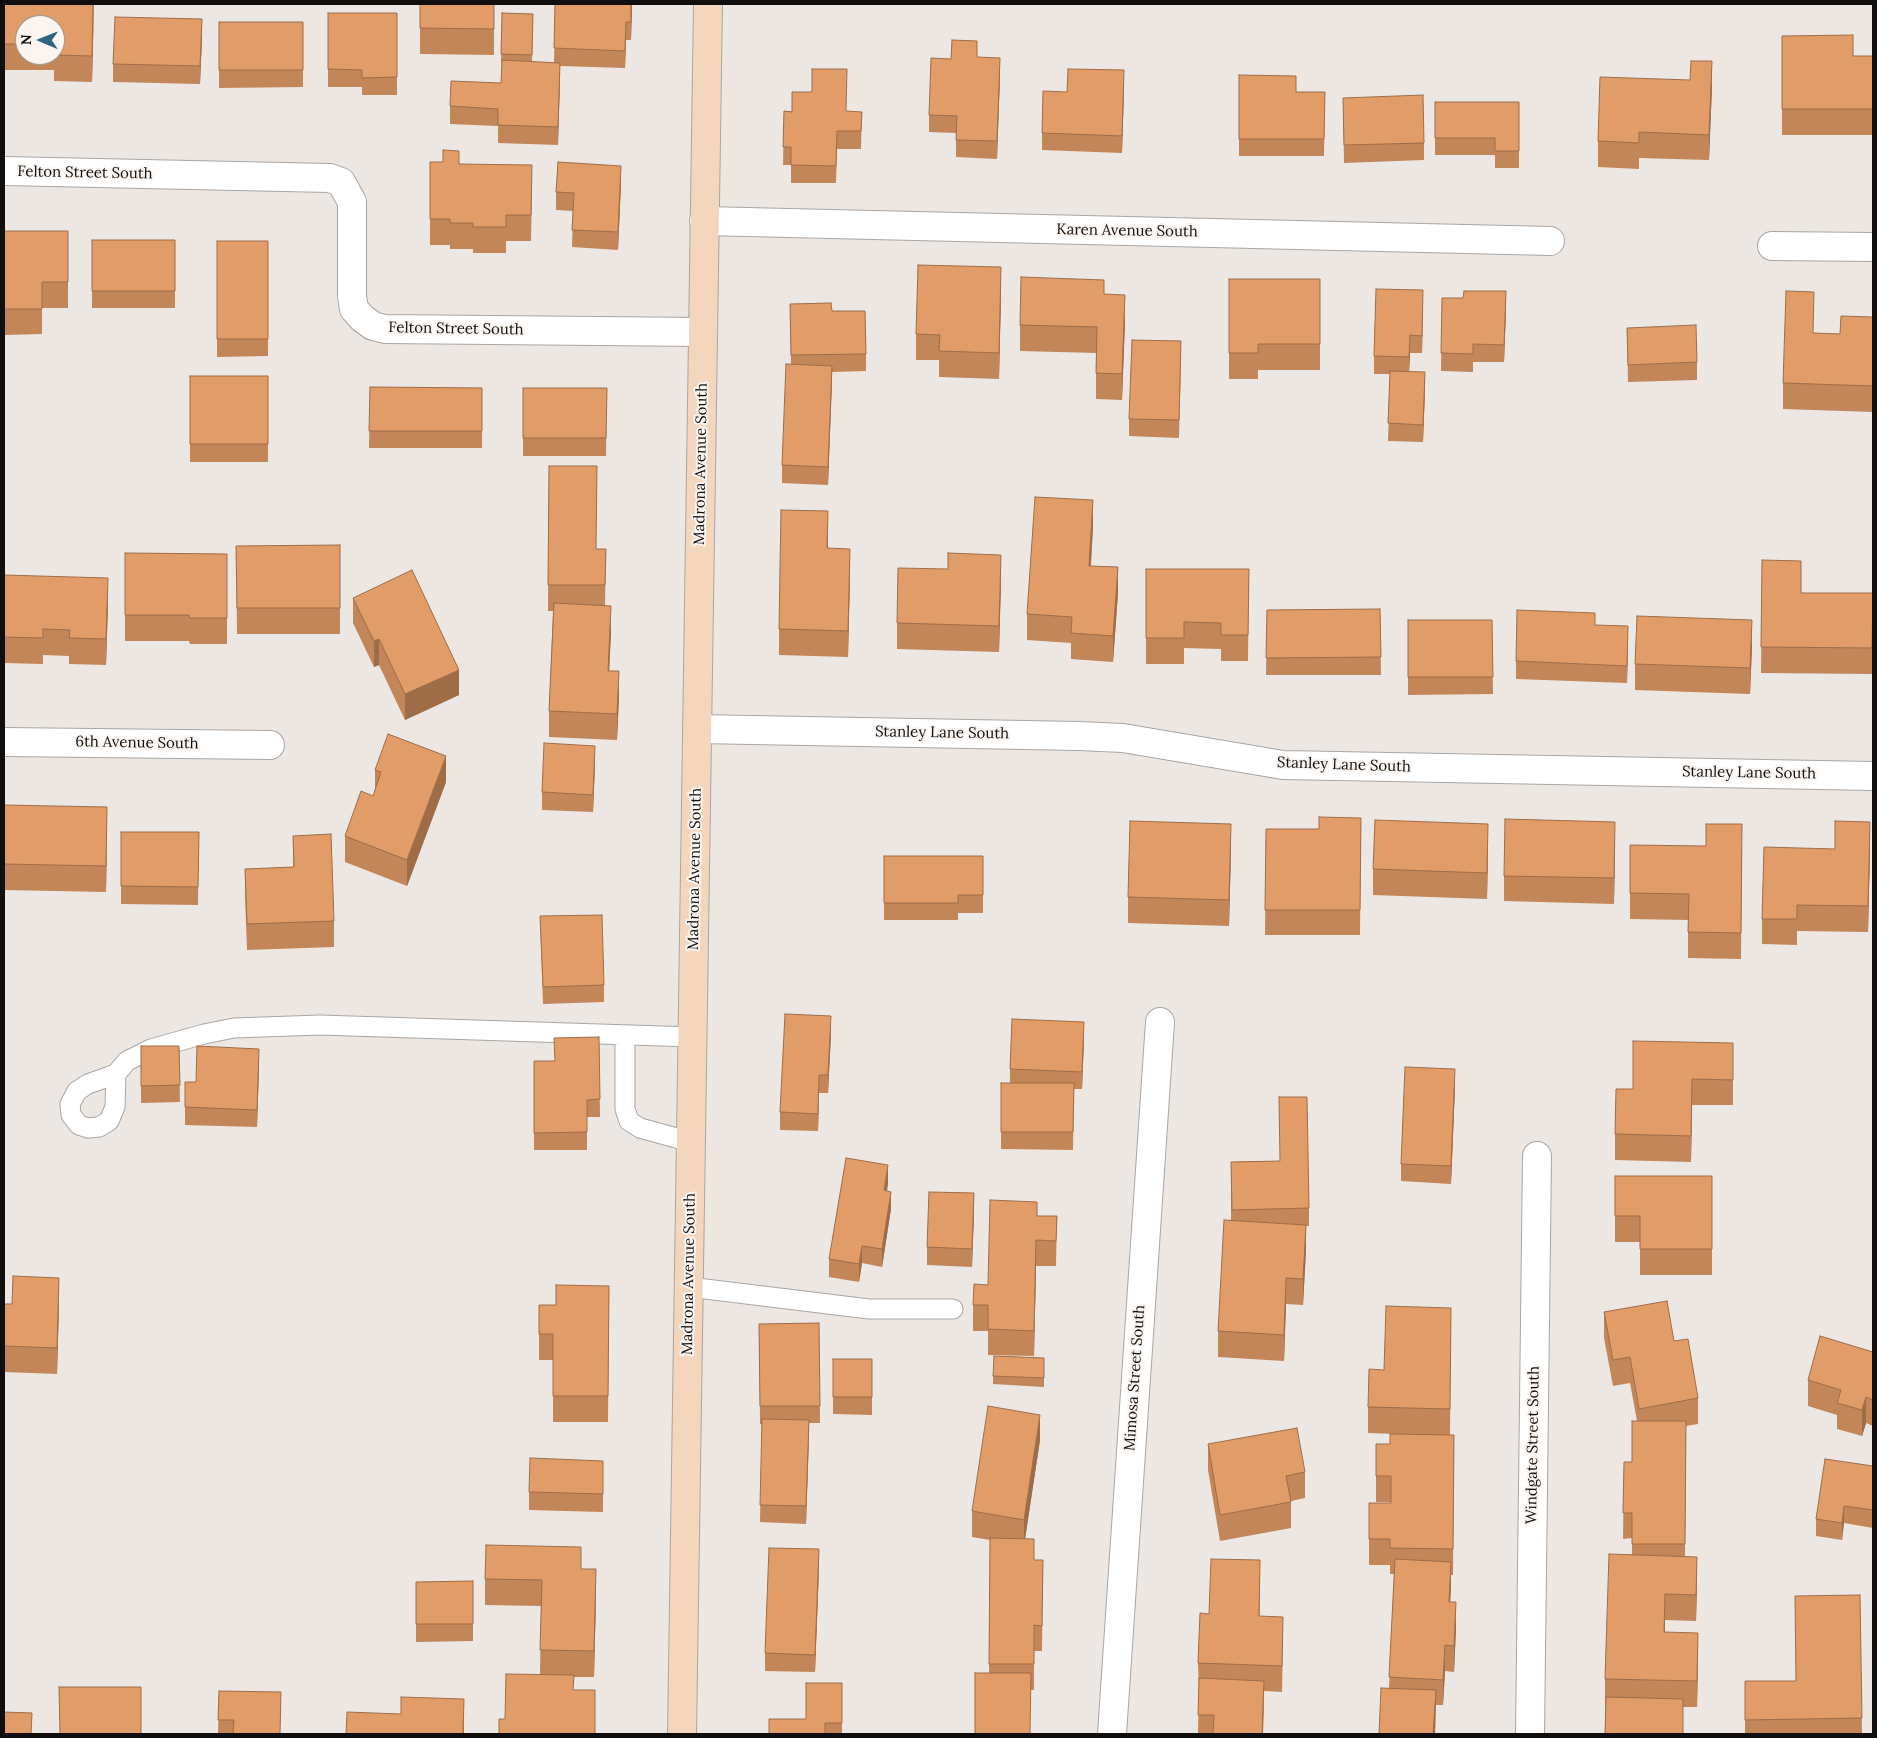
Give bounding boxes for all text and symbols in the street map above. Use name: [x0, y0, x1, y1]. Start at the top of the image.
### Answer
north arrow: [15, 15, 65, 65]
text: N: [17, 34, 35, 45]
street label: Felton Street South: [17, 163, 153, 183]
street label: Karen Avenue South: [1056, 221, 1198, 241]
street label: Felton Street South: [388, 319, 524, 339]
street label: Madrona Avenue South: [691, 383, 711, 545]
street label: Stanley Lane South: [875, 723, 1009, 743]
street label: 6th Avenue South: [75, 733, 199, 753]
street label: Stanley Lane South: [1277, 754, 1411, 776]
street label: Stanley Lane South: [1682, 763, 1816, 783]
street label: Madrona Avenue South: [685, 788, 705, 950]
street label: Madrona Avenue South: [679, 1193, 699, 1355]
street label: Mimosa Street South: [1121, 1304, 1149, 1452]
street label: Windgate Street South: [1523, 1366, 1543, 1524]

